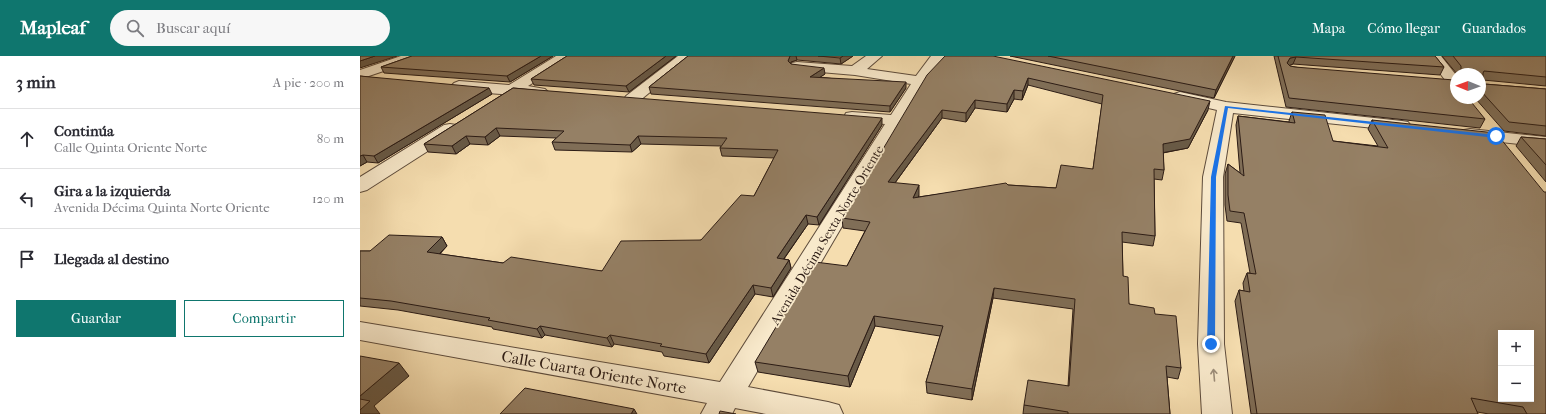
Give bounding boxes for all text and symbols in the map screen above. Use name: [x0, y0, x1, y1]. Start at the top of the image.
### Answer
search box: [110, 10, 390, 46]
text: Mapleaf: [20, 17, 86, 39]
icon: search: [124, 17, 146, 39]
text: Buscar aquí: [156, 19, 230, 37]
text: Mapa: [1312, 20, 1345, 37]
text: Cómo llegar: [1367, 20, 1440, 37]
text: Guardados: [1462, 20, 1526, 37]
north arrow: [1450, 68, 1486, 104]
text: 3 min: [16, 72, 56, 92]
text: A pie · 200 m: [273, 75, 344, 90]
text: Continúa: [54, 122, 114, 140]
route start: [1487, 127, 1505, 145]
icon: ahead: [16, 128, 38, 150]
text: 80 m: [317, 131, 344, 146]
text: Calle Quinta Oriente Norte: [54, 140, 207, 155]
street label: Avenida Décima Sexta Norte Oriente: [767, 142, 887, 328]
text: Gira a la izquierda: [54, 182, 170, 200]
icon: left: [16, 188, 38, 210]
text: 120 m: [312, 191, 344, 206]
text: Avenida Décima Quinta Norte Oriente: [54, 200, 270, 215]
icon: arrive: [16, 248, 38, 270]
text: Llegada al destino: [54, 250, 169, 268]
button: Guardar: [16, 300, 176, 337]
button: Compartir: [184, 300, 344, 337]
map controls: [1498, 330, 1534, 402]
button: +: [1498, 330, 1534, 366]
route end: [1202, 335, 1220, 353]
street label: Calle Cuarta Oriente Norte: [500, 346, 688, 398]
button: −: [1498, 366, 1534, 402]
one-way arrow: [1210, 369, 1218, 382]

